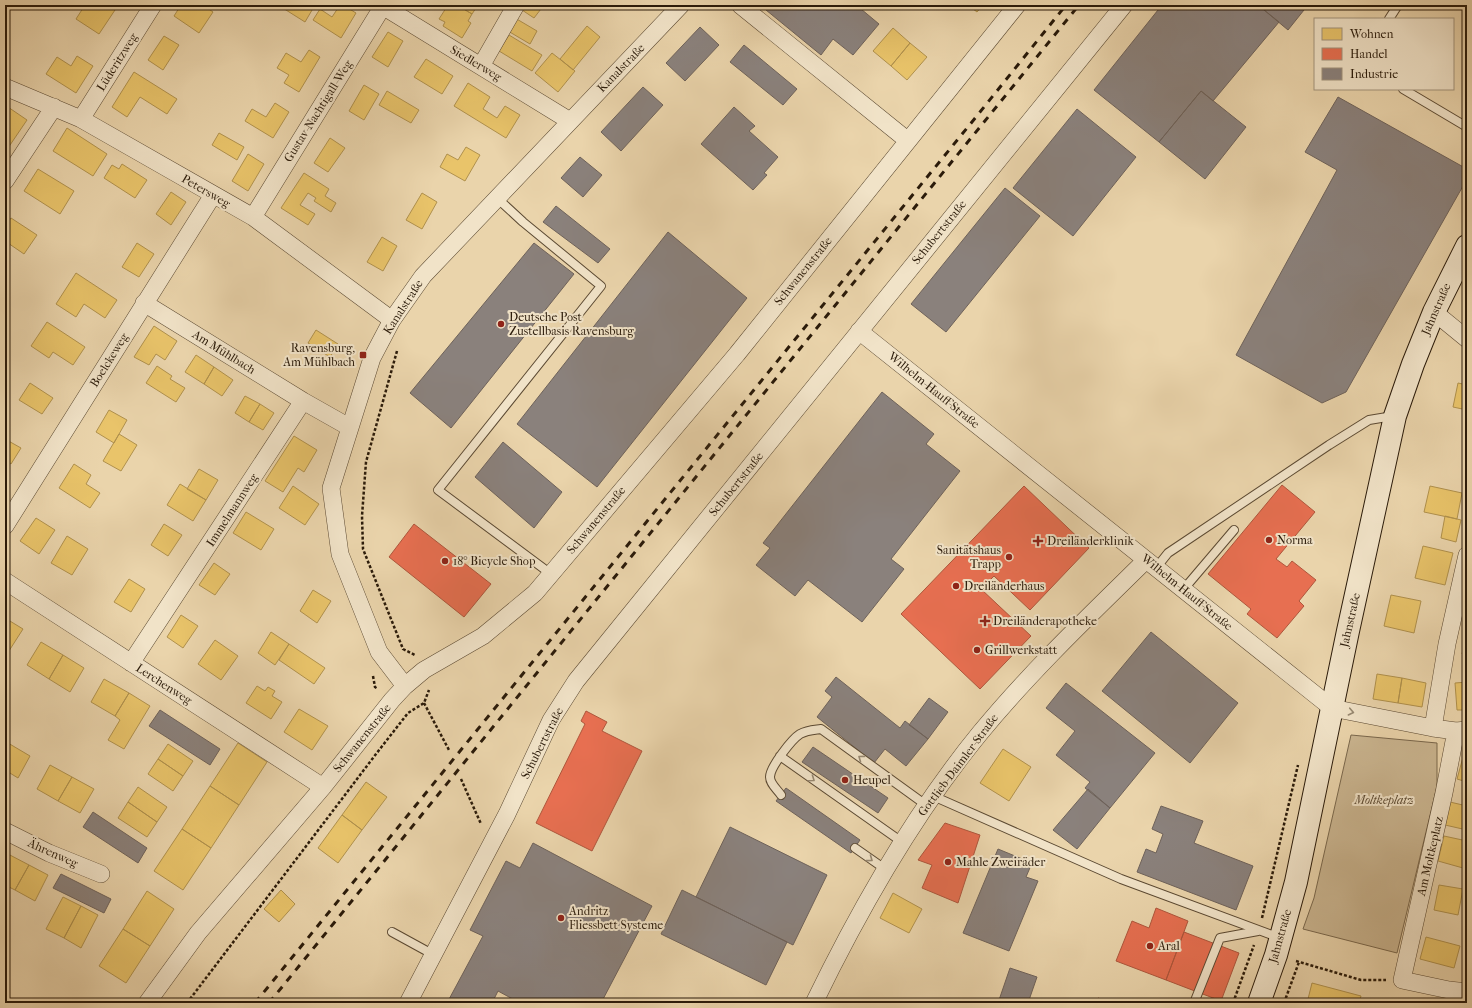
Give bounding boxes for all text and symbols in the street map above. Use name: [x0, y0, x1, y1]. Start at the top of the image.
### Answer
legend: [1314, 18, 1454, 90]
text: Wohnen: [1349, 27, 1394, 41]
street label: Lüderitzweg: [94, 30, 141, 94]
street label: Kanalstraße: [594, 41, 648, 95]
street label: Siedlerweg: [448, 42, 505, 84]
text: Handel: [1350, 47, 1388, 61]
street label: Gustav-Nachtigall-Weg: [281, 57, 355, 165]
text: Industrie: [1350, 67, 1398, 81]
street label: Petersweg: [179, 172, 233, 211]
street label: Schubertstraße: [909, 197, 969, 267]
street label: Schwanenstraße: [771, 234, 835, 308]
street label: Kanalstraße: [380, 277, 426, 337]
street label: Jahnstraße: [1418, 281, 1454, 338]
place label: Deutsche Post Zustellbasis Ravensburg: [509, 310, 634, 338]
marker: Deutsche Post Zustellbasis Ravensburg: [496, 319, 506, 329]
street label: Am Mühlbach: [189, 327, 258, 377]
street label: Boelckeweg: [87, 330, 131, 390]
place label: Ravensburg, Am Mühlbach: [282, 341, 356, 369]
street label: Wilhelm-Hauff-Straße: [885, 348, 982, 431]
marker: Ravensburg, Am Mühlbach: [358, 350, 368, 360]
street label: Schubertstraße: [706, 449, 766, 519]
street label: Immelmannweg: [203, 470, 261, 549]
street label: Schwanenstraße: [564, 483, 628, 557]
place label: Norma: [1277, 533, 1313, 547]
place label: Dreiländerklinik: [1047, 534, 1134, 548]
marker: Dreiländerklinik: [1032, 535, 1044, 547]
marker: Norma: [1264, 535, 1274, 545]
place label: Sanitätshaus Trapp: [937, 543, 1002, 571]
street label: Wilhelm-Hauff-Straße: [1138, 550, 1235, 633]
marker: Sanitätshaus Trapp: [1004, 552, 1014, 562]
place label: 18° Bicycle Shop: [453, 554, 536, 568]
marker: 18° Bicycle Shop: [440, 556, 450, 566]
place label: Dreiländerhaus: [964, 579, 1045, 593]
marker: Dreiländerhaus: [951, 581, 961, 591]
street label: Jahnstraße: [1337, 591, 1363, 650]
place label: Dreiländerapotheke: [993, 614, 1097, 628]
marker: Dreiländerapotheke: [980, 616, 990, 626]
place label: Grillwerkstatt: [985, 643, 1058, 657]
marker: Grillwerkstatt: [972, 645, 982, 655]
street label: Lerchenweg: [133, 661, 195, 708]
street label: Schwanenstraße: [330, 701, 394, 775]
street label: Schubertstraße: [518, 705, 566, 781]
one-way arrow: [1348, 708, 1354, 716]
street label: Gottlieb-Daimler-Straße: [915, 711, 1001, 819]
one-way arrow: [858, 755, 865, 763]
place label: Heupel: [853, 773, 891, 787]
one-way arrow: [808, 774, 815, 781]
marker: Heupel: [840, 775, 850, 785]
park label: Moltkeplatz: [1354, 793, 1413, 807]
street label: Am Moltkeplatz: [1414, 814, 1446, 898]
street label: Ährenweg: [25, 834, 81, 870]
one-way arrow: [866, 854, 873, 862]
place label: Mahle Zweiräder: [956, 855, 1046, 869]
marker: Mahle Zweiräder: [943, 857, 953, 867]
place label: Andritz Fliessbett Systeme: [568, 904, 663, 932]
street label: Jahnstraße: [1265, 907, 1294, 966]
marker: Andritz Fliessbett Systeme: [556, 913, 566, 923]
place label: Aral: [1157, 939, 1180, 953]
marker: Aral: [1145, 941, 1155, 951]

